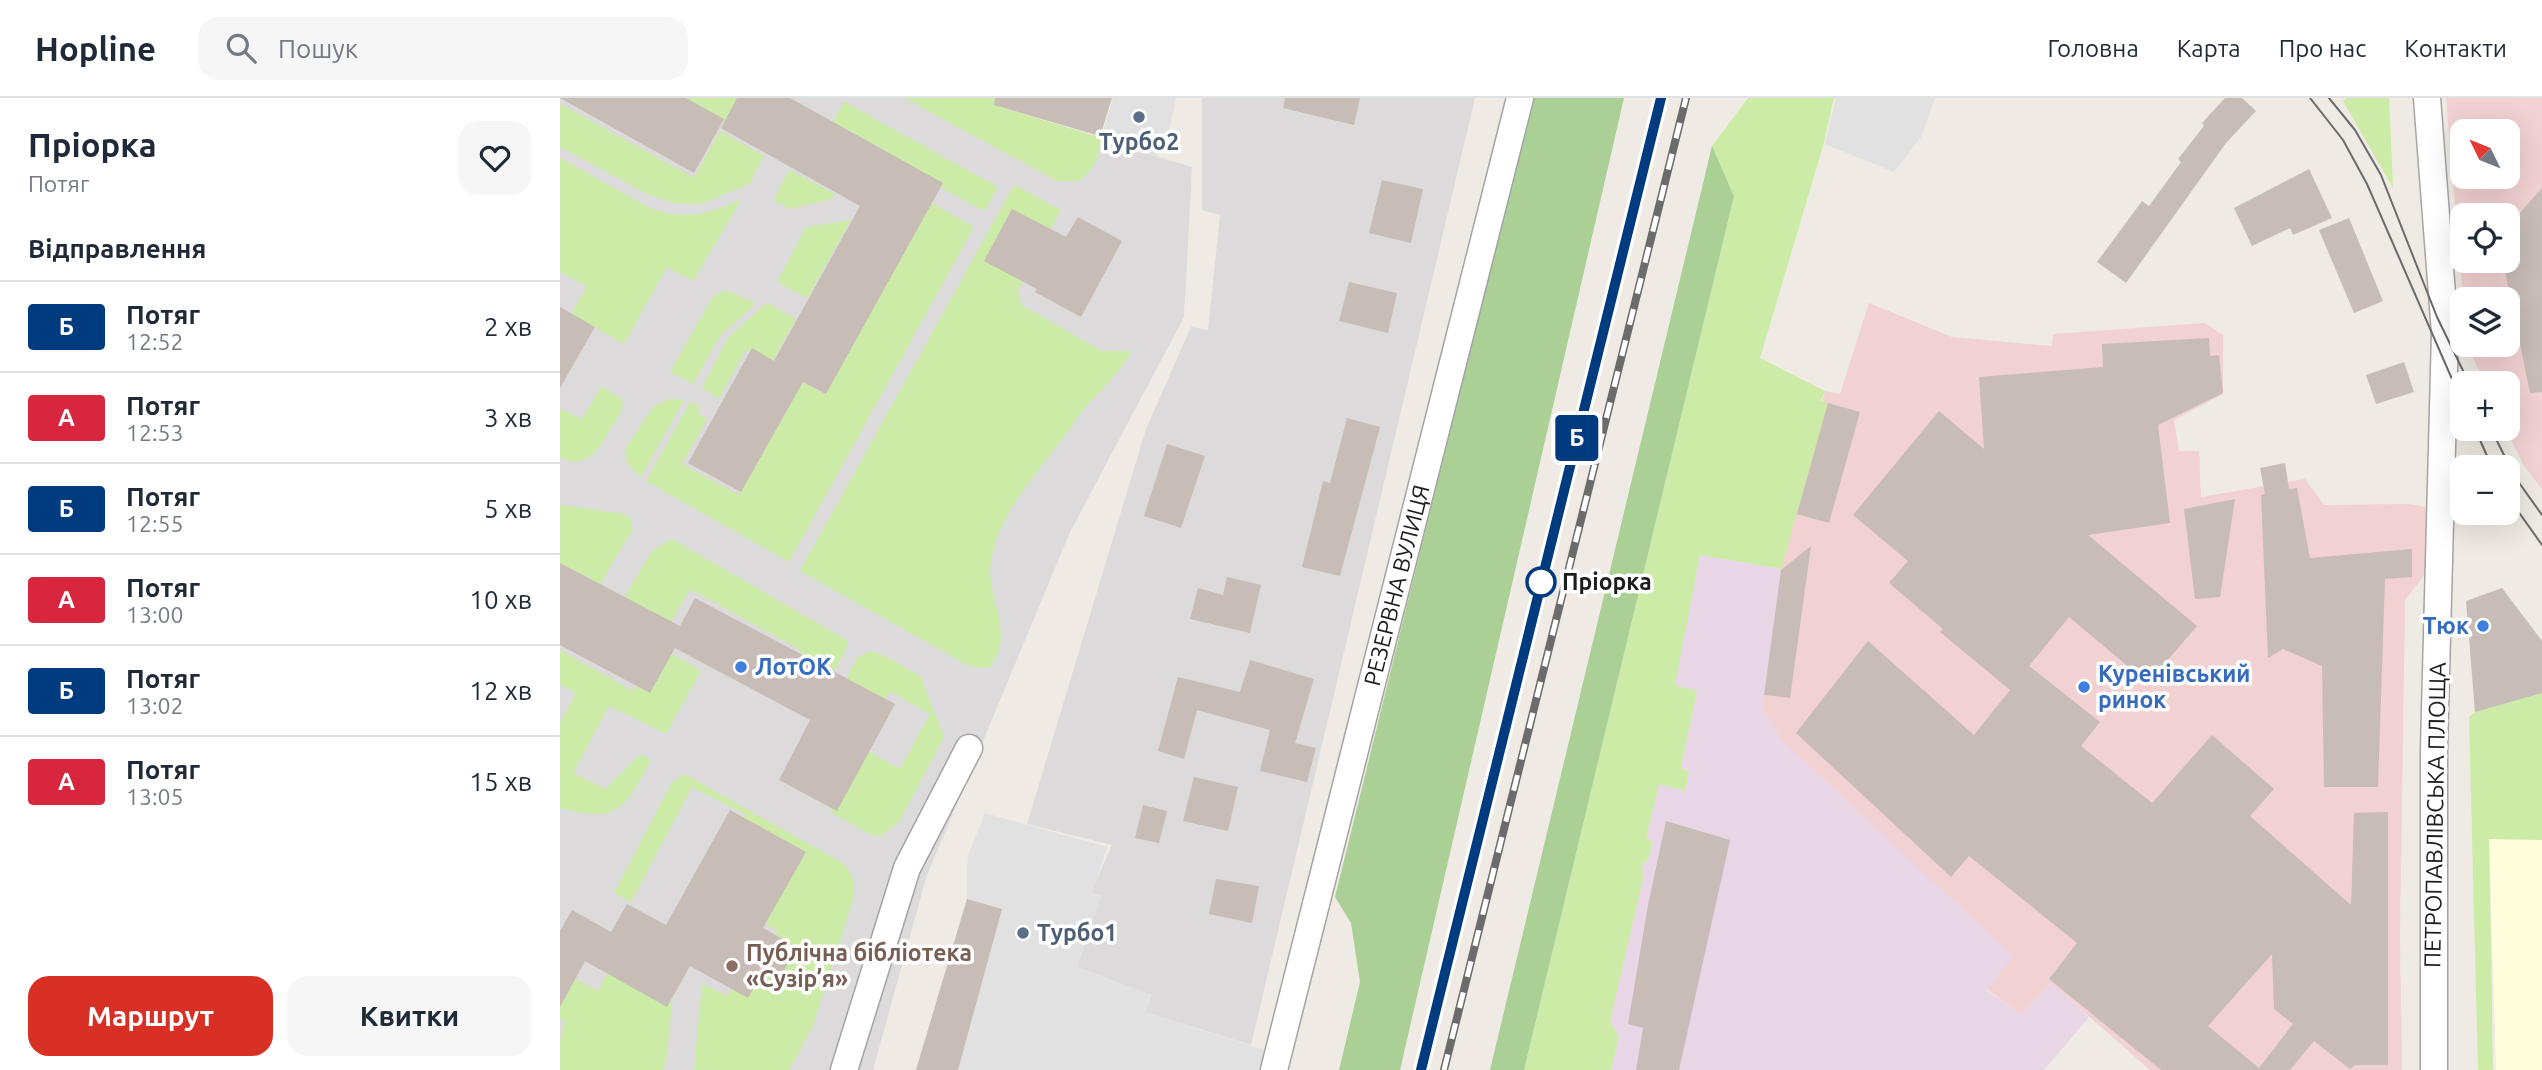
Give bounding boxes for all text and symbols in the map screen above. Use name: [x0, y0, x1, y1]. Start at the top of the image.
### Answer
search box: [198, 17, 688, 80]
icon: search: [222, 29, 260, 67]
text: Hopline: [35, 30, 156, 67]
text: Пошук: [278, 34, 358, 63]
text: Головна: [2047, 35, 2139, 62]
text: Карта: [2177, 35, 2241, 62]
text: Про нас: [2279, 35, 2366, 62]
text: Контакти: [2404, 35, 2507, 62]
marker: Турбо2: [1131, 109, 1147, 125]
north arrow: [2450, 119, 2520, 189]
map controls: [2450, 119, 2520, 525]
button: heart: [458, 121, 532, 195]
text: Пріорка: [28, 126, 157, 163]
place label: Турбо2: [1099, 129, 1179, 154]
text: Потяг: [28, 171, 89, 196]
button: locate: [2450, 203, 2520, 273]
text: Відправлення: [28, 234, 206, 263]
button: layers: [2450, 287, 2520, 357]
text: Потяг: [126, 300, 200, 329]
text: 2 хв: [484, 312, 532, 341]
text: Б: [59, 313, 74, 340]
text: 12:52: [126, 329, 184, 354]
button: +: [2450, 371, 2520, 441]
text: Потяг: [126, 391, 200, 420]
text: 3 хв: [484, 403, 532, 432]
text: A: [58, 404, 75, 431]
line badge: Б: [1554, 415, 1600, 461]
text: 12:53: [126, 420, 184, 445]
text: Б: [1569, 424, 1585, 451]
button: −: [2450, 455, 2520, 525]
text: Потяг: [126, 482, 200, 511]
street label: РЕЗЕРВНА ВУЛИЦЯ: [1359, 482, 1434, 688]
text: 5 хв: [484, 494, 532, 523]
text: Б: [59, 495, 74, 522]
text: 12:55: [126, 511, 184, 536]
marker: Пріорка: [1526, 567, 1556, 597]
place label: Пріорка: [1562, 569, 1652, 594]
text: Потяг: [126, 573, 200, 602]
text: 10 хв: [469, 585, 532, 614]
text: A: [58, 586, 75, 613]
text: 13:00: [126, 602, 184, 627]
place label: Тюк: [2423, 613, 2469, 638]
marker: Тюк: [2475, 618, 2491, 634]
place label: ЛотОК: [755, 654, 832, 679]
marker: ЛотОК: [733, 659, 749, 675]
place label: Куренівський ринок: [2098, 661, 2250, 712]
street label: ПЕТРОПАВЛІВСЬКА ПЛОЩА: [2419, 662, 2450, 968]
text: Потяг: [126, 664, 200, 693]
text: 12 хв: [469, 676, 532, 705]
text: Б: [59, 677, 74, 704]
marker: Куренівський ринок: [2076, 679, 2092, 695]
text: 13:02: [126, 693, 184, 718]
text: Потяг: [126, 755, 200, 784]
text: 15 хв: [469, 767, 532, 796]
text: A: [58, 768, 75, 795]
text: 13:05: [126, 784, 184, 809]
place label: Турбо1: [1037, 920, 1117, 945]
marker: Турбо1: [1015, 925, 1031, 941]
place label: Публічна бібліотека «Сузір’я»: [746, 940, 972, 991]
marker: Публічна бібліотека «Сузір’я»: [724, 958, 740, 974]
button: Маршрут: [28, 976, 273, 1056]
button: Квитки: [287, 976, 532, 1056]

